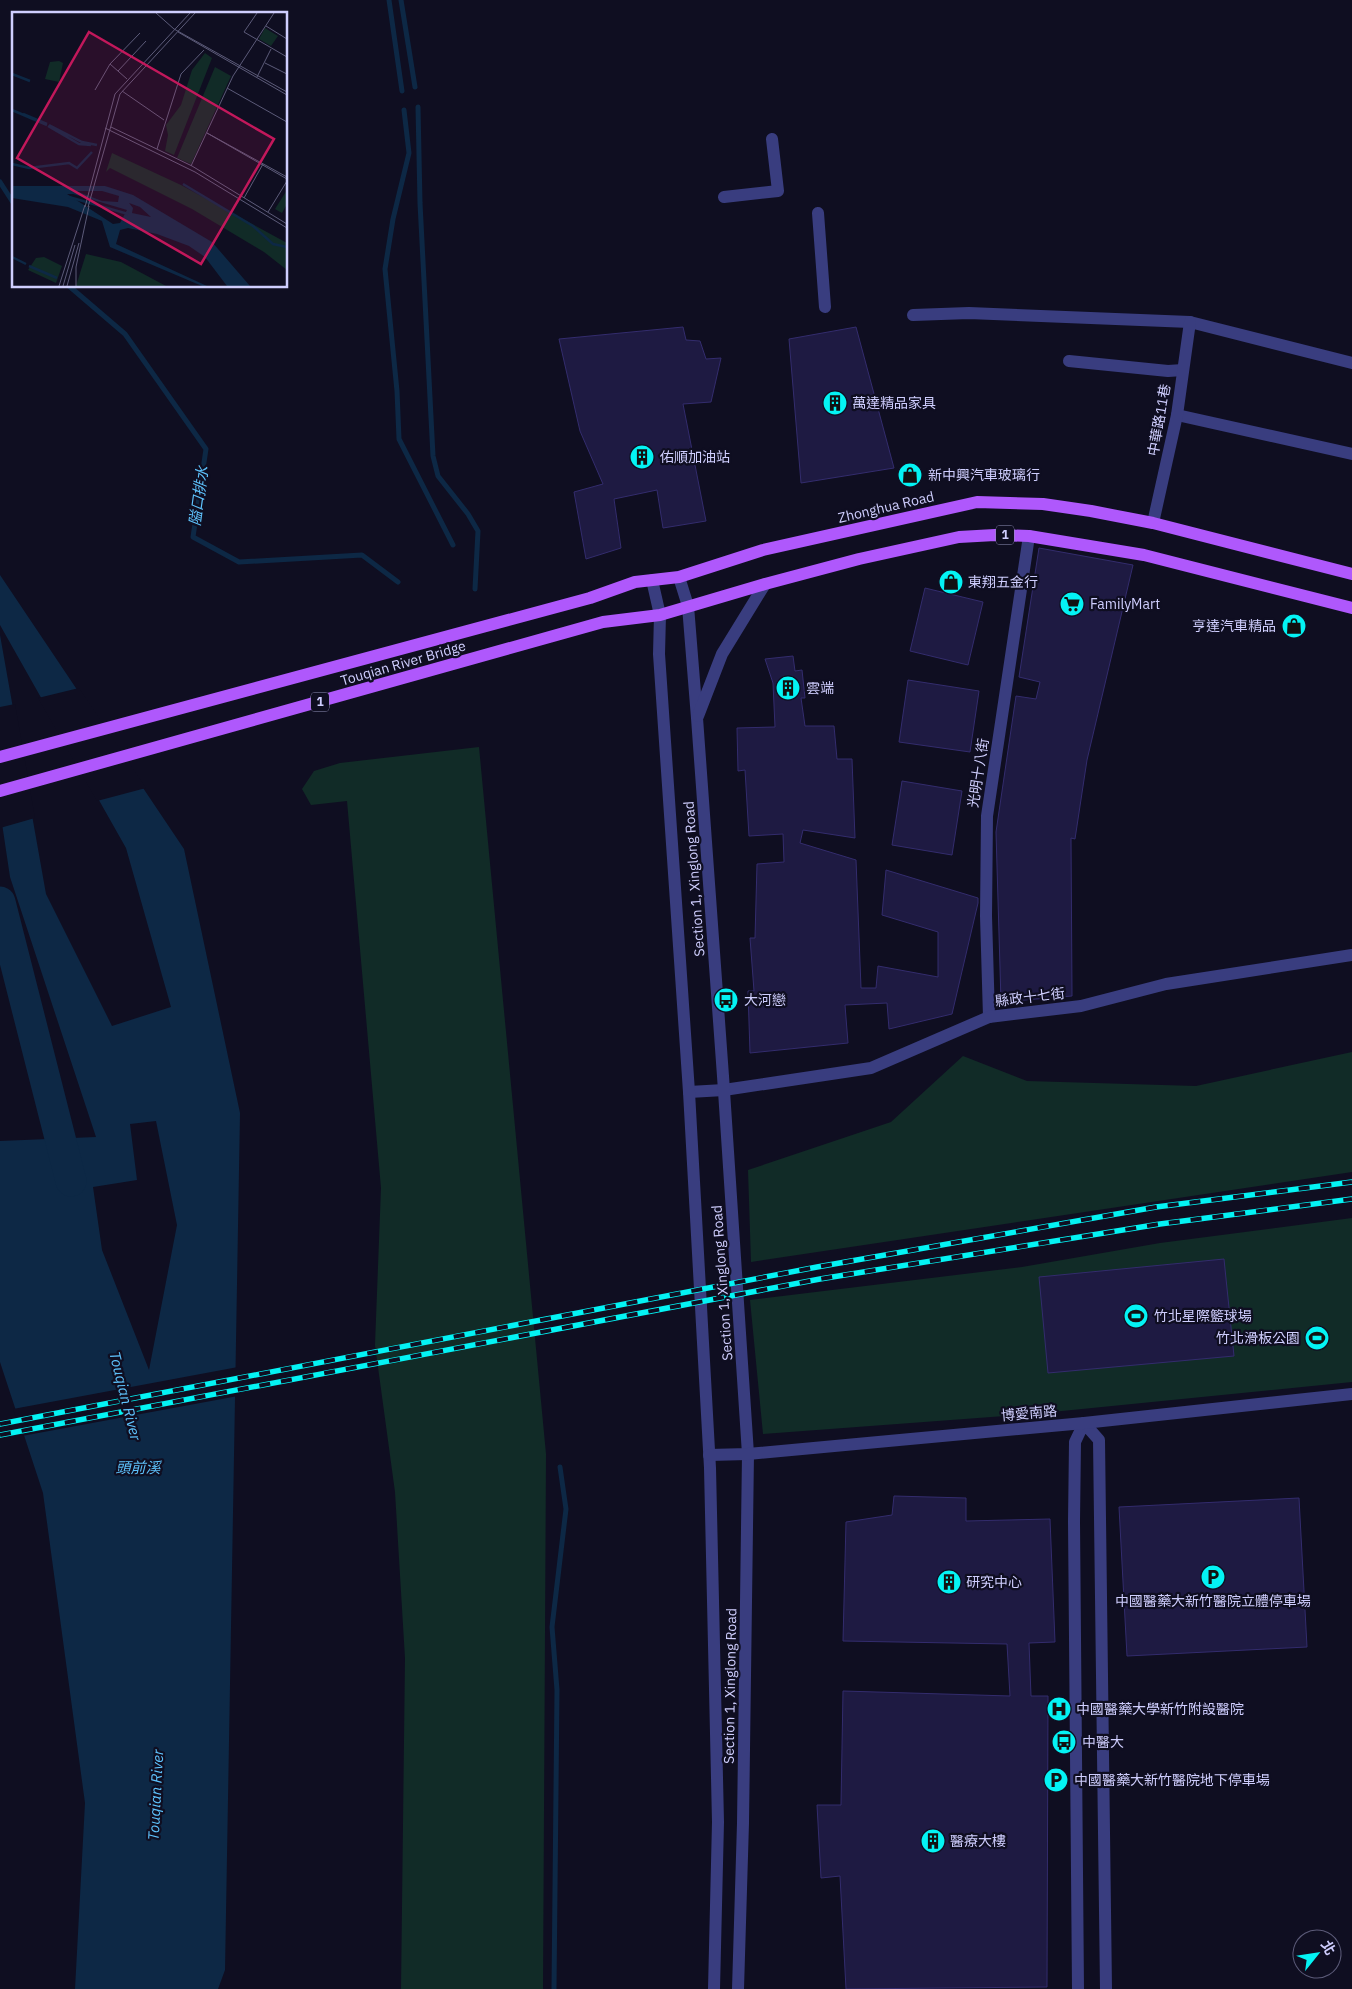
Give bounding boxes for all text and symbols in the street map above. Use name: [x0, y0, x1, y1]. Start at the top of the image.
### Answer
inset map: [12, 12, 288, 288]
street label: 中華路11巷: [1144, 383, 1174, 457]
building icon: 萬達精品家具: [822, 390, 848, 416]
place label: 萬達精品家具: [852, 394, 936, 412]
building icon: 佑順加油站: [629, 444, 655, 470]
place label: 佑順加油站: [660, 448, 730, 466]
shop icon: 新中興汽車玻璃行: [897, 462, 923, 488]
water label: 隘口排水: [185, 464, 212, 527]
place label: 新中興汽車玻璃行: [928, 466, 1040, 484]
street label: Zhonghua Road: [836, 487, 936, 527]
road number: 1: [996, 526, 1014, 544]
shop icon: 東翔五金行: [938, 569, 964, 595]
place label: 東翔五金行: [968, 573, 1038, 591]
supermarket icon: FamilyMart: [1059, 591, 1085, 617]
place label: FamilyMart: [1090, 595, 1160, 613]
shop icon: 亨達汽車精品: [1281, 613, 1307, 639]
place label: 亨達汽車精品: [1192, 617, 1276, 635]
street label: Touqian River Bridge: [338, 636, 468, 689]
building icon: 雲端: [775, 675, 801, 701]
place label: 雲端: [806, 679, 834, 697]
road number: 1: [311, 692, 329, 712]
street label: 光明十八街: [964, 737, 992, 809]
street label: Section 1, Xinglong Road: [680, 801, 708, 957]
street label: 縣政十七街: [994, 984, 1066, 1010]
bus stop icon: 大河戀: [713, 987, 739, 1013]
place label: 大河戀: [744, 991, 786, 1009]
street label: Section 1, Xinglong Road: [708, 1205, 736, 1361]
sports icon: 竹北星際籃球場: [1123, 1303, 1149, 1329]
place label: 竹北星際籃球場: [1154, 1307, 1252, 1325]
sports icon: 竹北滑板公園: [1304, 1325, 1330, 1351]
place label: 竹北滑板公園: [1216, 1329, 1300, 1347]
water label: Touqian River: [105, 1349, 146, 1443]
street label: 博愛南路: [1000, 1402, 1058, 1424]
water label: 頭前溪: [115, 1458, 162, 1477]
parking icon: 中國醫藥大新竹醫院立體停車場: [1200, 1564, 1226, 1590]
building icon: 研究中心: [936, 1569, 962, 1595]
place label: 研究中心: [966, 1573, 1022, 1591]
place label: 中國醫藥大新竹醫院立體停車場: [1115, 1592, 1311, 1610]
street label: Section 1, Xinglong Road: [720, 1608, 740, 1764]
hospital icon: 中國醫藥大學新竹附設醫院: [1046, 1696, 1072, 1722]
place label: 中國醫藥大學新竹附設醫院: [1076, 1700, 1244, 1718]
bus stop icon: 中醫大: [1051, 1729, 1077, 1755]
place label: 中醫大: [1082, 1733, 1124, 1751]
water label: Touqian River: [144, 1749, 167, 1841]
parking icon: 中國醫藥大新竹醫院地下停車場: [1043, 1767, 1069, 1793]
place label: 中國醫藥大新竹醫院地下停車場: [1074, 1771, 1270, 1789]
building icon: 醫療大樓: [920, 1828, 946, 1854]
place label: 醫療大樓: [950, 1832, 1006, 1850]
north arrow: [1292, 1929, 1342, 1979]
text: 北: [1317, 1937, 1340, 1958]

